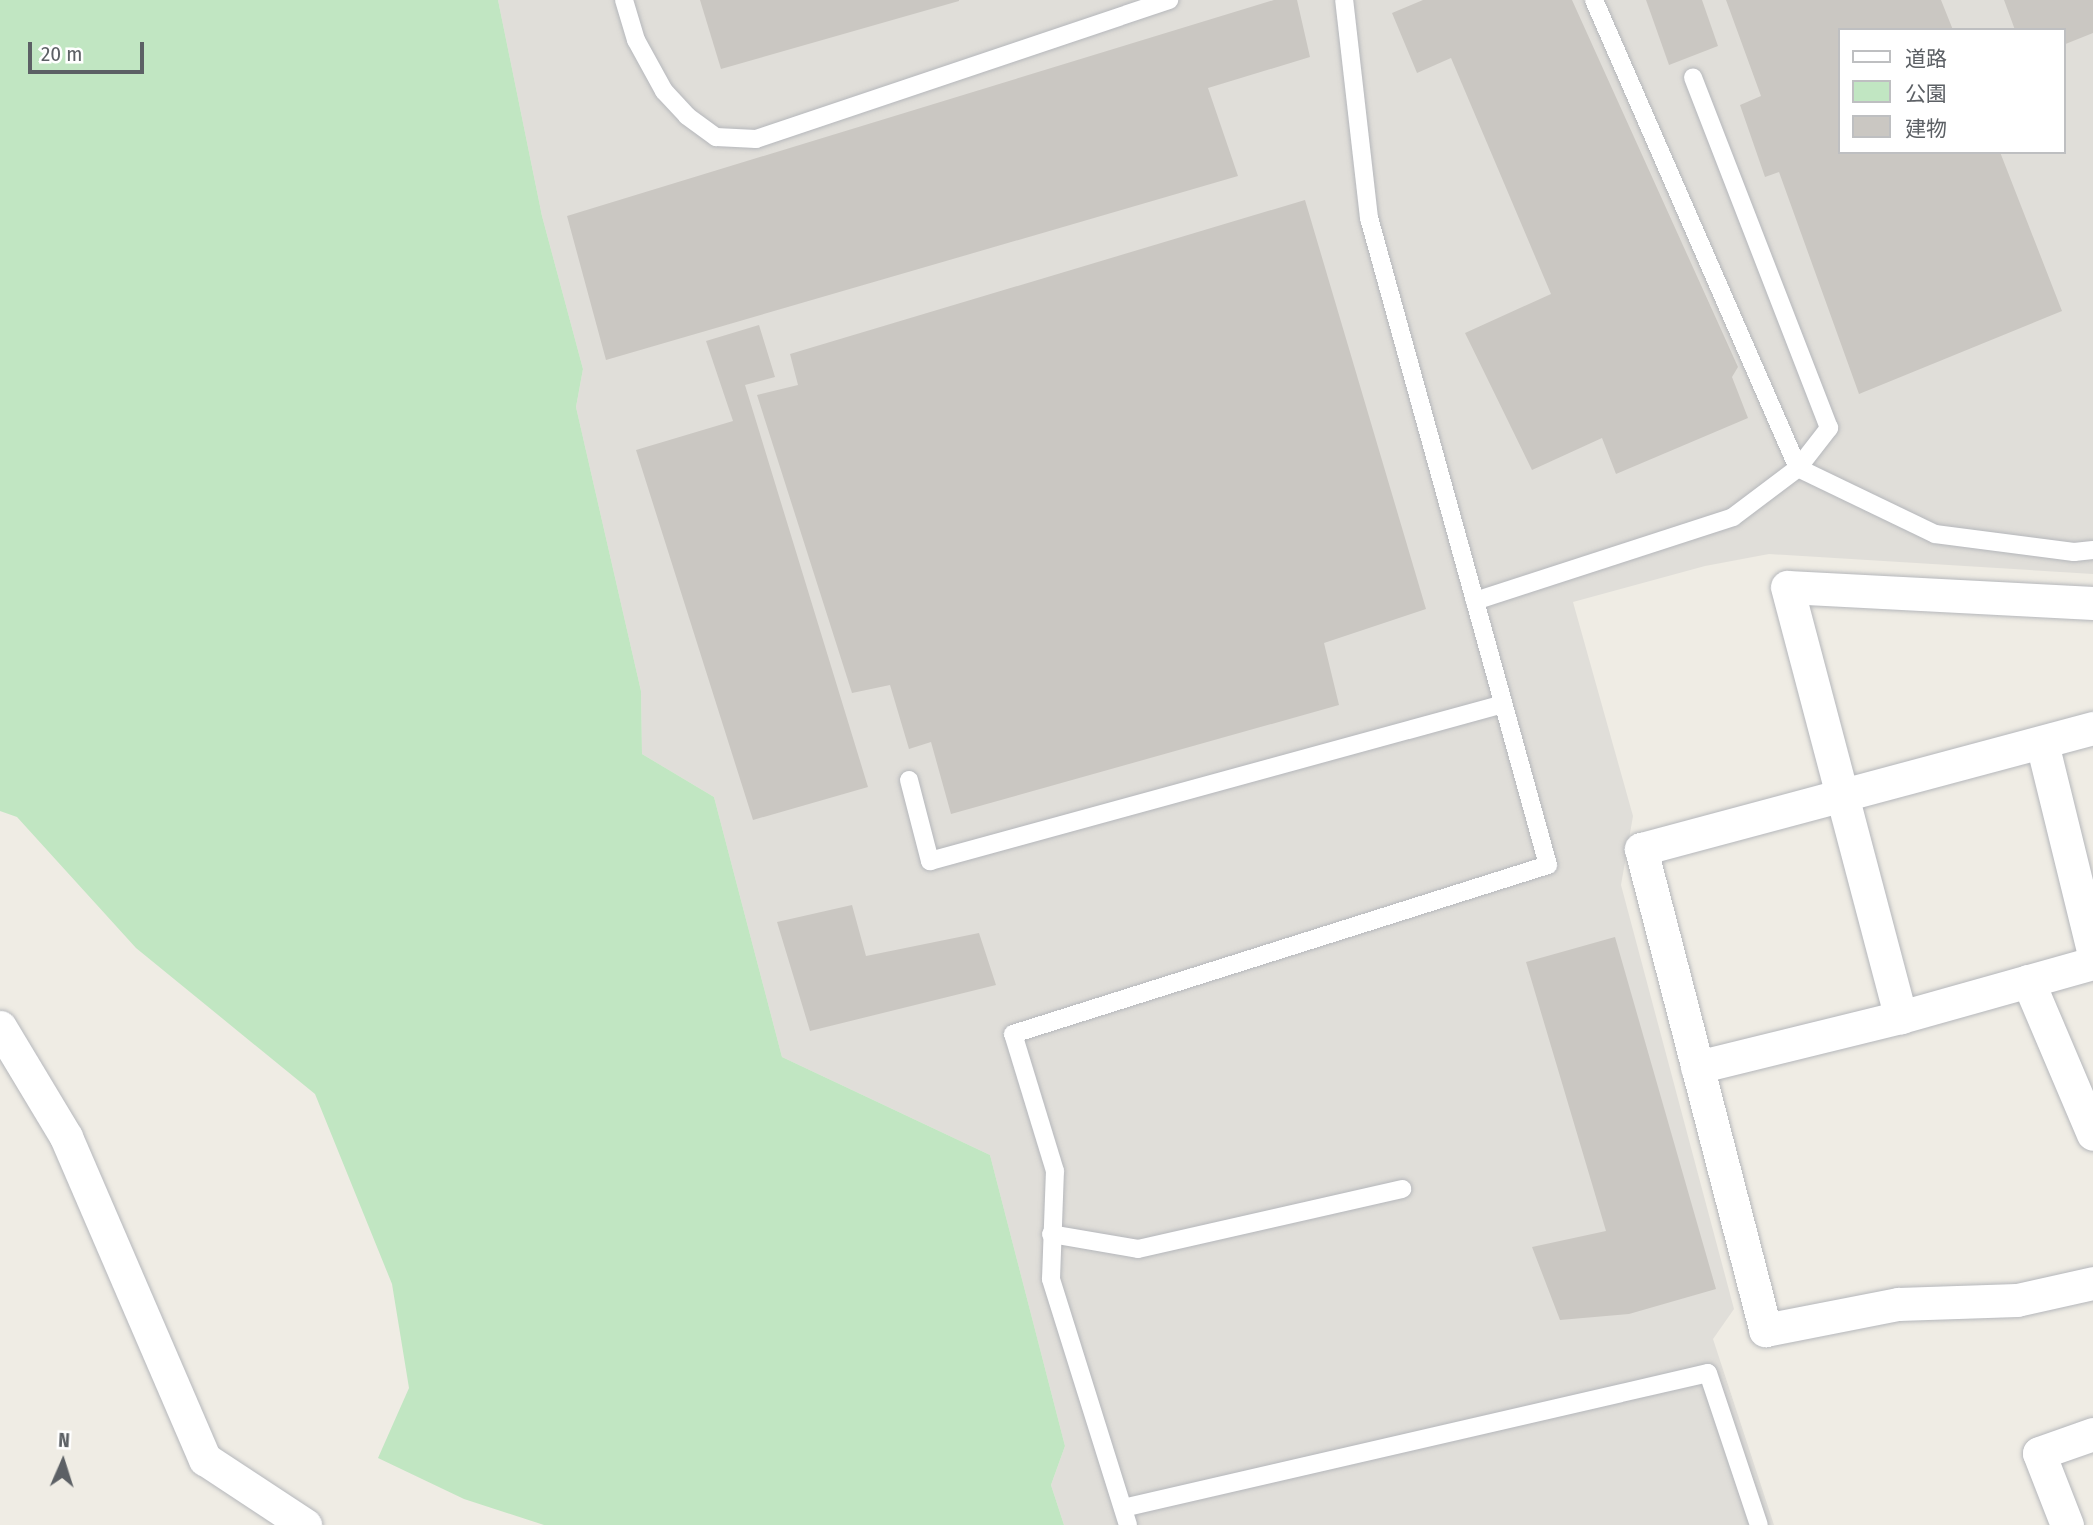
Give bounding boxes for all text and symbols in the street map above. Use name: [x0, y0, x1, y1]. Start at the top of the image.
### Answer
scale bar: [32, 28, 147, 72]
legend: [1838, 28, 2065, 154]
text: 20 m: [41, 41, 82, 67]
text: 道路: [1905, 46, 1947, 72]
text: 公園: [1905, 81, 1947, 107]
text: 建物: [1905, 116, 1947, 142]
north arrow: [28, 1427, 98, 1497]
text: N: [58, 1429, 70, 1452]

